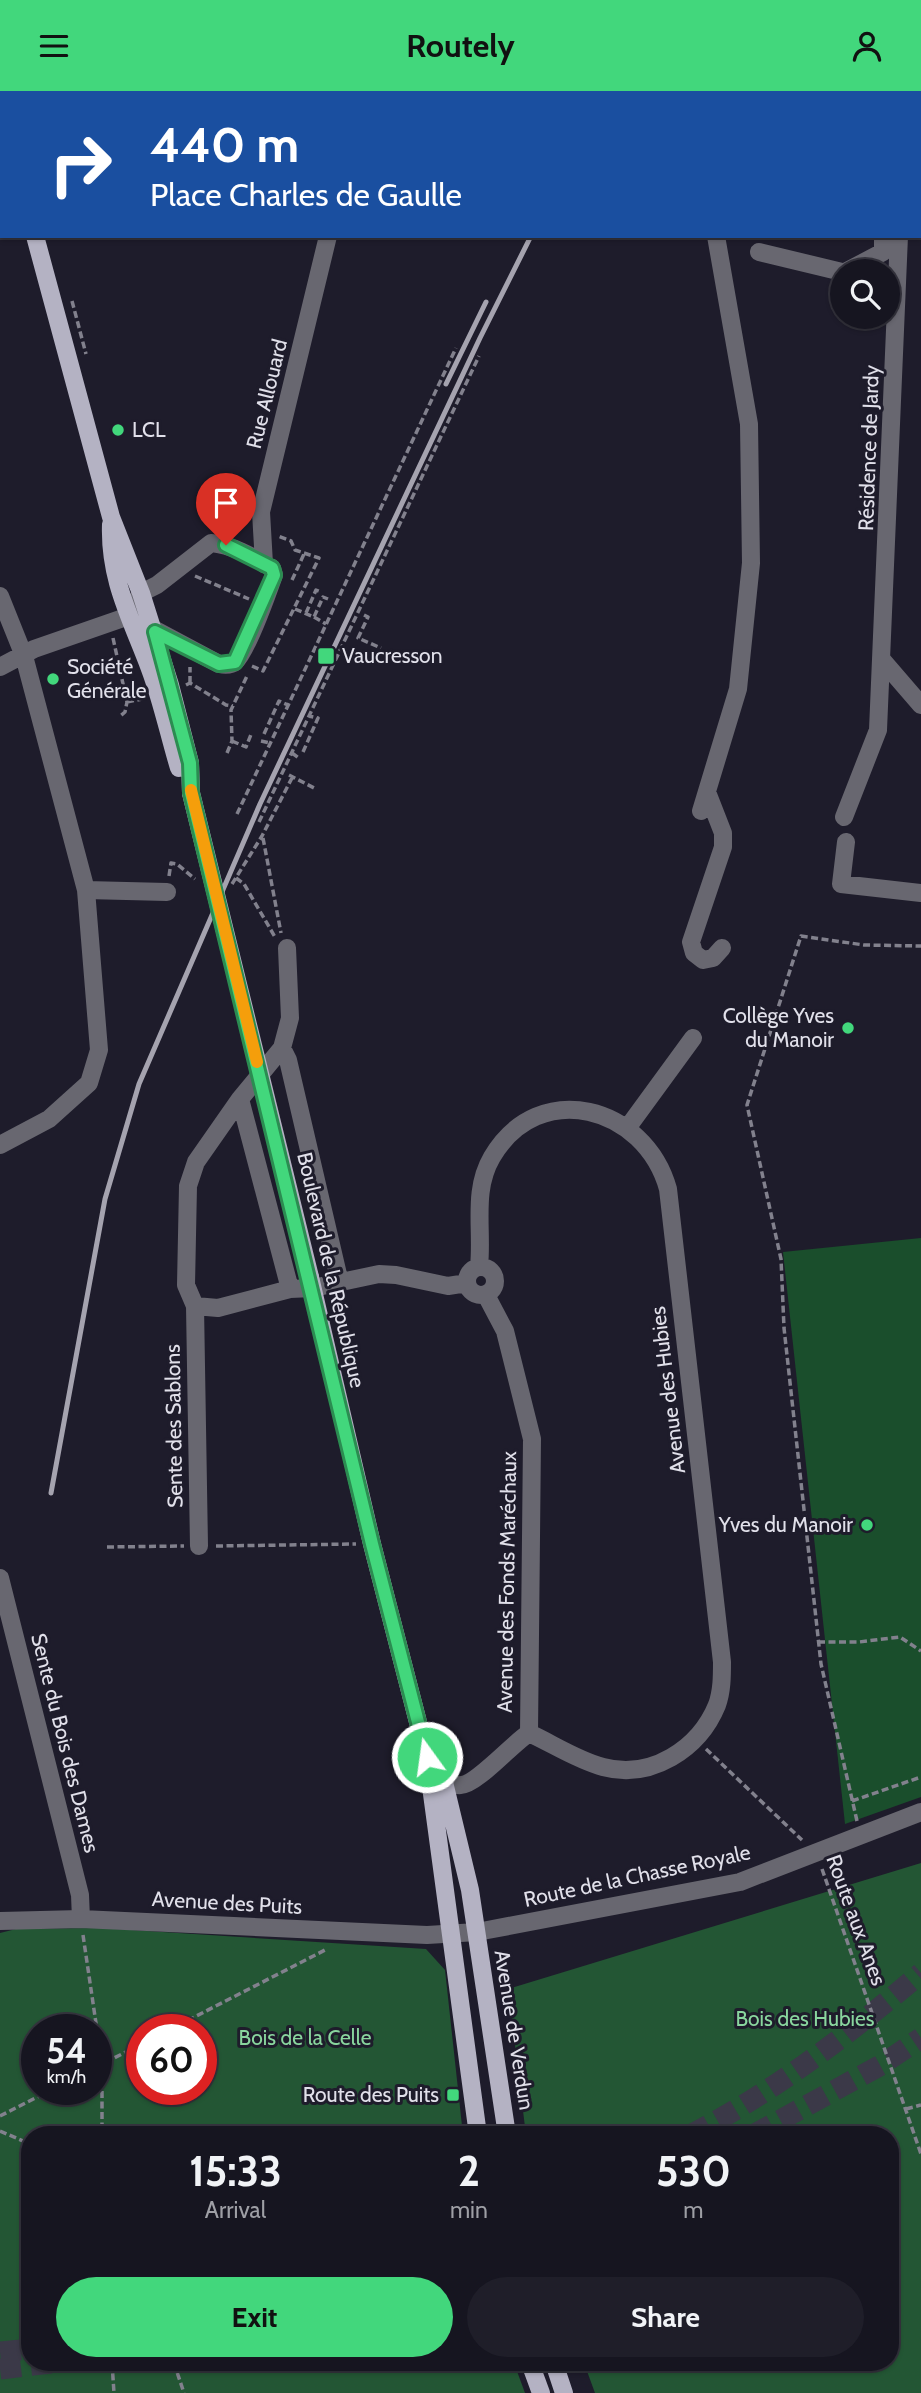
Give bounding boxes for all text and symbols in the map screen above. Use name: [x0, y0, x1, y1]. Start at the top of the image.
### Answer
text: Routely: [406, 26, 515, 65]
icon: menu: [35, 27, 73, 65]
icon: person: [848, 27, 886, 65]
text: 440 m: [150, 115, 299, 174]
icon: right: [35, 119, 126, 210]
text: Place Charles de Gaulle: [150, 175, 462, 214]
map controls: [830, 259, 900, 329]
button: search: [830, 259, 900, 329]
street label: Rue Allouard: [241, 336, 292, 451]
street label: Résidence de Jardy: [853, 364, 884, 531]
place label: LCL: [132, 417, 166, 442]
marker: LCL: [110, 422, 126, 438]
pin: [196, 473, 256, 545]
icon: arrive: [207, 484, 245, 522]
place label: Vaucresson: [342, 643, 442, 668]
marker: Vaucresson: [316, 646, 336, 666]
place label: Société Générale: [67, 654, 147, 703]
marker: Société Générale: [45, 671, 61, 687]
place label: Collège Yves du Manoir: [723, 1003, 834, 1052]
marker: Collège Yves du Manoir: [840, 1020, 856, 1036]
street label: Boulevard de la République: [292, 1150, 371, 1390]
street label: Avenue des Hubies: [645, 1305, 690, 1475]
street label: Sente des Sablons: [160, 1344, 187, 1508]
street label: Avenue des Fonds Maréchaux: [492, 1451, 521, 1713]
place label: Yves du Manoir: [718, 1512, 853, 1537]
marker: Yves du Manoir: [859, 1517, 875, 1533]
street label: Sente du Bois des Dames: [26, 1631, 105, 1855]
position arrow: [390, 1720, 464, 1794]
street label: Route de la Chasse Royale: [521, 1839, 753, 1912]
street label: Route aux Anes: [821, 1851, 892, 1989]
street label: Avenue des Puits: [151, 1886, 303, 1919]
street label: Avenue de Verdun: [490, 1948, 539, 2112]
park label: Bois des Hubies: [736, 2006, 875, 2031]
speed limit sign: 60: [126, 2014, 217, 2105]
park label: Bois de la Celle: [239, 2025, 372, 2050]
text: 54: [46, 2029, 87, 2072]
text: km/h: [47, 2066, 86, 2088]
place label: Route des Puits: [303, 2082, 439, 2107]
marker: Route des Puits: [445, 2087, 461, 2103]
text: 15:33: [189, 2145, 282, 2197]
text: 2: [458, 2145, 480, 2197]
text: 530: [656, 2145, 731, 2197]
text: Arrival: [205, 2196, 266, 2224]
text: min: [450, 2196, 488, 2224]
text: m: [683, 2196, 703, 2224]
button: Exit: [56, 2277, 453, 2357]
button: Share: [467, 2277, 864, 2357]

